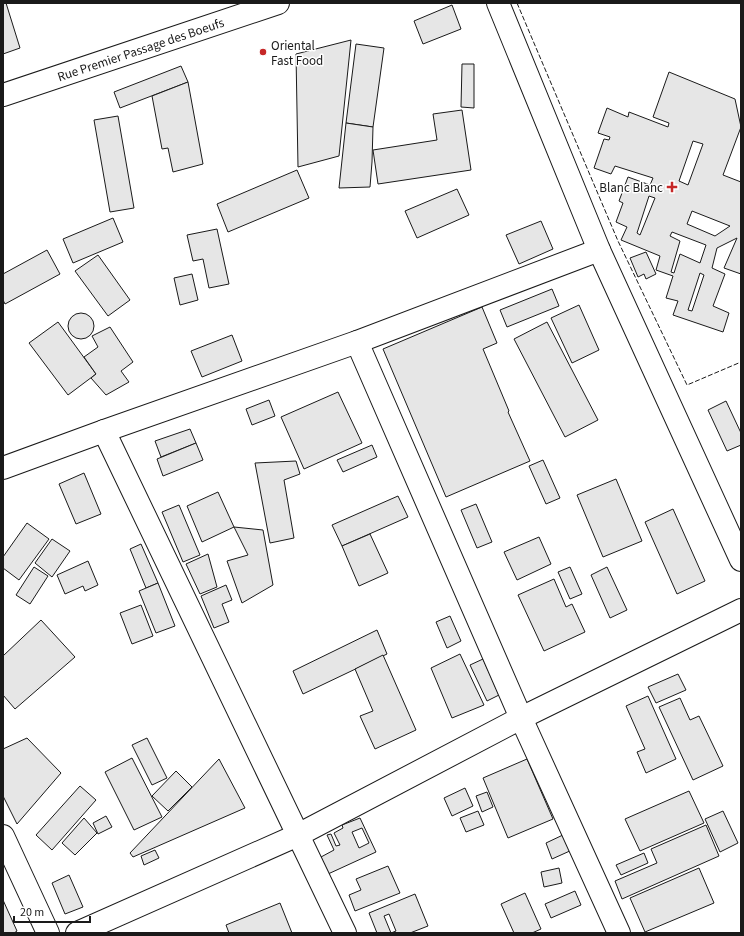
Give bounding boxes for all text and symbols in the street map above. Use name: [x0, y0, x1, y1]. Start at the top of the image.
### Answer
street label: Rue Premier Passage des Boeufs: [55, 14, 227, 86]
place label: Oriental Fast Food: [271, 37, 323, 70]
marker: Oriental Fast Food: [258, 47, 268, 57]
place label: Blanc Blanc: [599, 179, 663, 197]
marker: Blanc Blanc: [666, 181, 678, 193]
scale bar: [14, 898, 90, 924]
text: 20 m: [20, 904, 44, 921]

